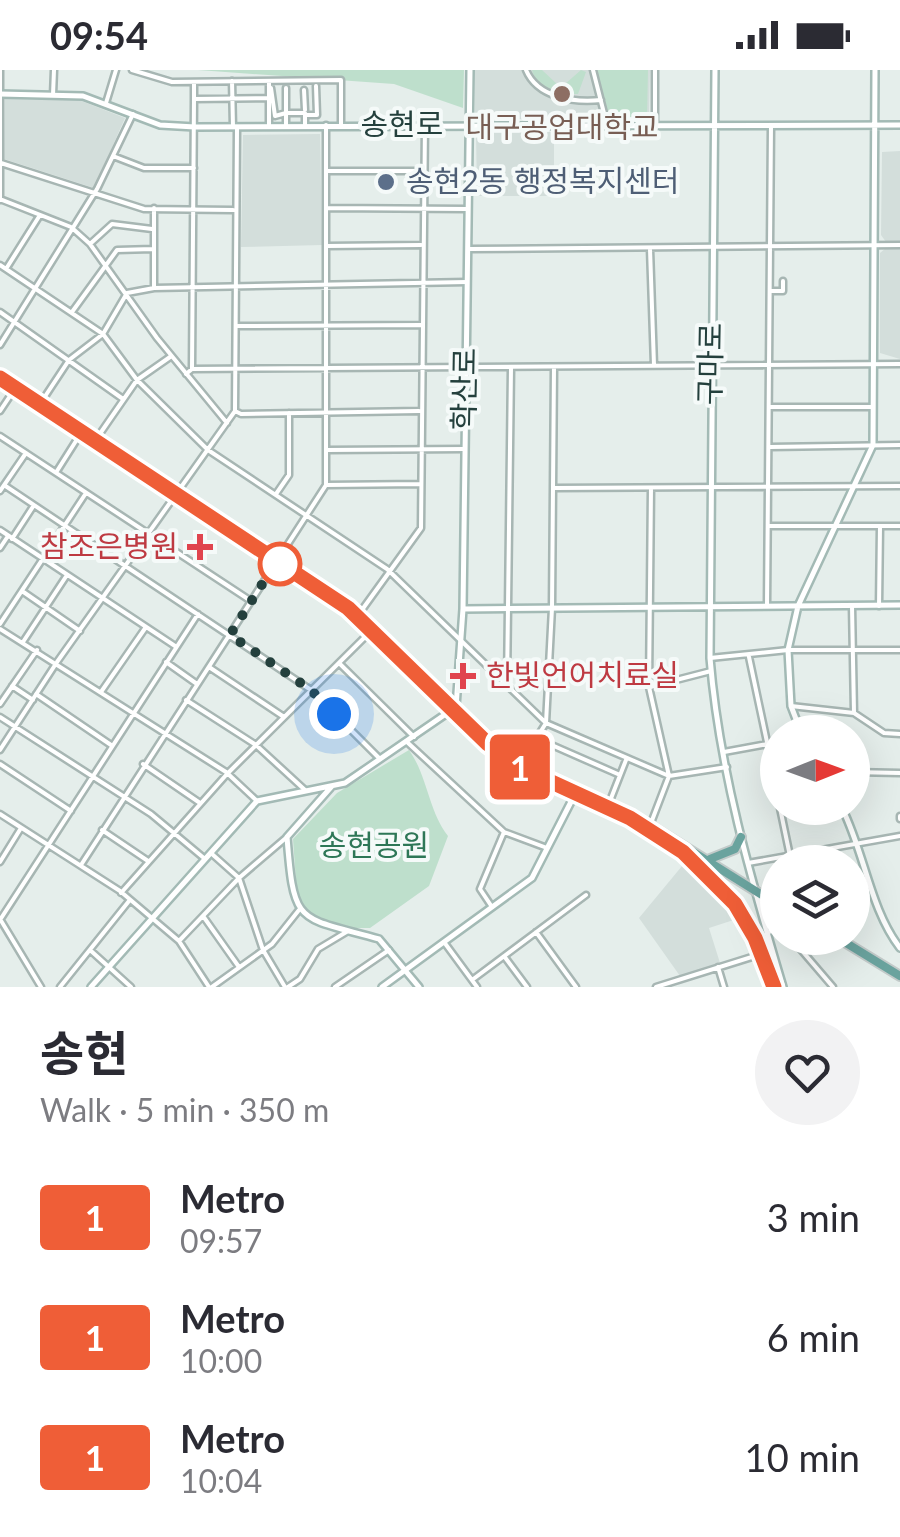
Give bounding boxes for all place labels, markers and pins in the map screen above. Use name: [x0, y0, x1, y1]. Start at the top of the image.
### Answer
marker: 대구공업대학교: [551, 83, 573, 105]
place label: 대구공업대학교: [465, 108, 659, 144]
place label: 송현2동 행정복지센터: [406, 162, 679, 198]
marker: 송현2동 행정복지센터: [375, 171, 397, 193]
place label: 참조은병원: [40, 527, 178, 563]
marker: 참조은병원: [187, 534, 213, 560]
unlabelled marker: [259, 543, 301, 585]
place label: 한빛언어치료실: [486, 656, 679, 692]
marker: 한빛언어치료실: [450, 663, 476, 689]

